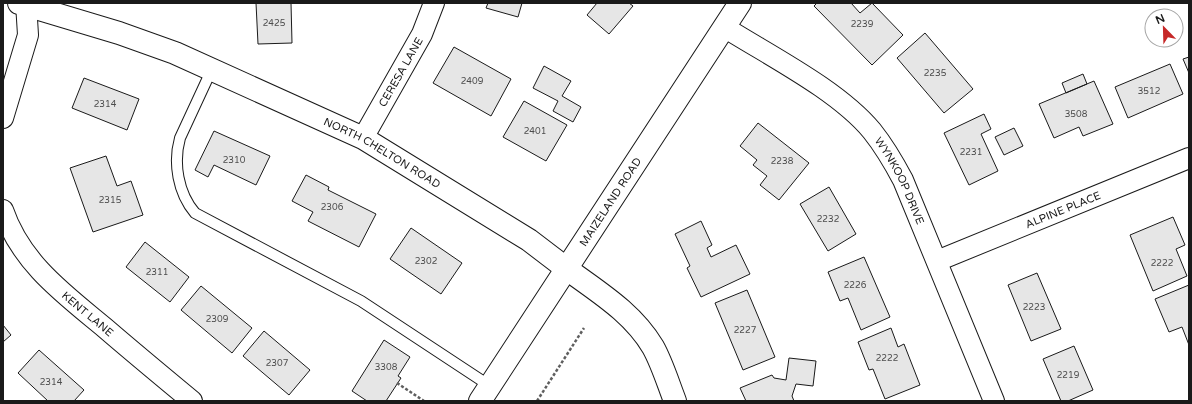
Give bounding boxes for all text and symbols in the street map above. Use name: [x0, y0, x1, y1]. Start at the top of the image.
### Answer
north arrow: [1144, 8, 1184, 48]
text: N: [1154, 12, 1167, 27]
house number: 2425: [263, 18, 286, 29]
house number: 2239: [851, 19, 874, 30]
street label: CERESA LANE: [376, 35, 426, 109]
house number: 2235: [924, 68, 947, 79]
house number: 2409: [461, 76, 484, 87]
house number: 3512: [1138, 86, 1160, 97]
house number: 2314: [94, 99, 117, 110]
house number: 3508: [1065, 109, 1088, 120]
street label: NORTH CHELTON ROAD: [322, 115, 443, 191]
house number: 2401: [524, 126, 546, 137]
street label: WYNKOOP DRIVE: [872, 135, 927, 227]
house number: 2231: [960, 147, 982, 158]
house number: 2310: [223, 155, 246, 166]
street label: MAIZELAND ROAD: [577, 155, 644, 249]
house number: 2238: [771, 156, 794, 167]
street label: ALPINE PLACE: [1024, 189, 1103, 231]
house number: 2315: [99, 195, 122, 206]
house number: 2306: [321, 202, 344, 213]
house number: 2232: [817, 214, 839, 225]
house number: 2302: [415, 256, 437, 267]
house number: 2222: [1151, 258, 1173, 269]
house number: 2311: [146, 267, 168, 278]
house number: 2226: [844, 280, 867, 291]
street label: KENT LANE: [59, 289, 116, 339]
house number: 2223: [1023, 302, 1045, 313]
house number: 2309: [206, 314, 229, 325]
house number: 2227: [734, 325, 757, 336]
house number: 2222: [876, 353, 898, 364]
house number: 2307: [266, 358, 289, 369]
house number: 3308: [375, 362, 398, 373]
house number: 2219: [1057, 370, 1080, 381]
house number: 2314: [40, 377, 63, 388]

